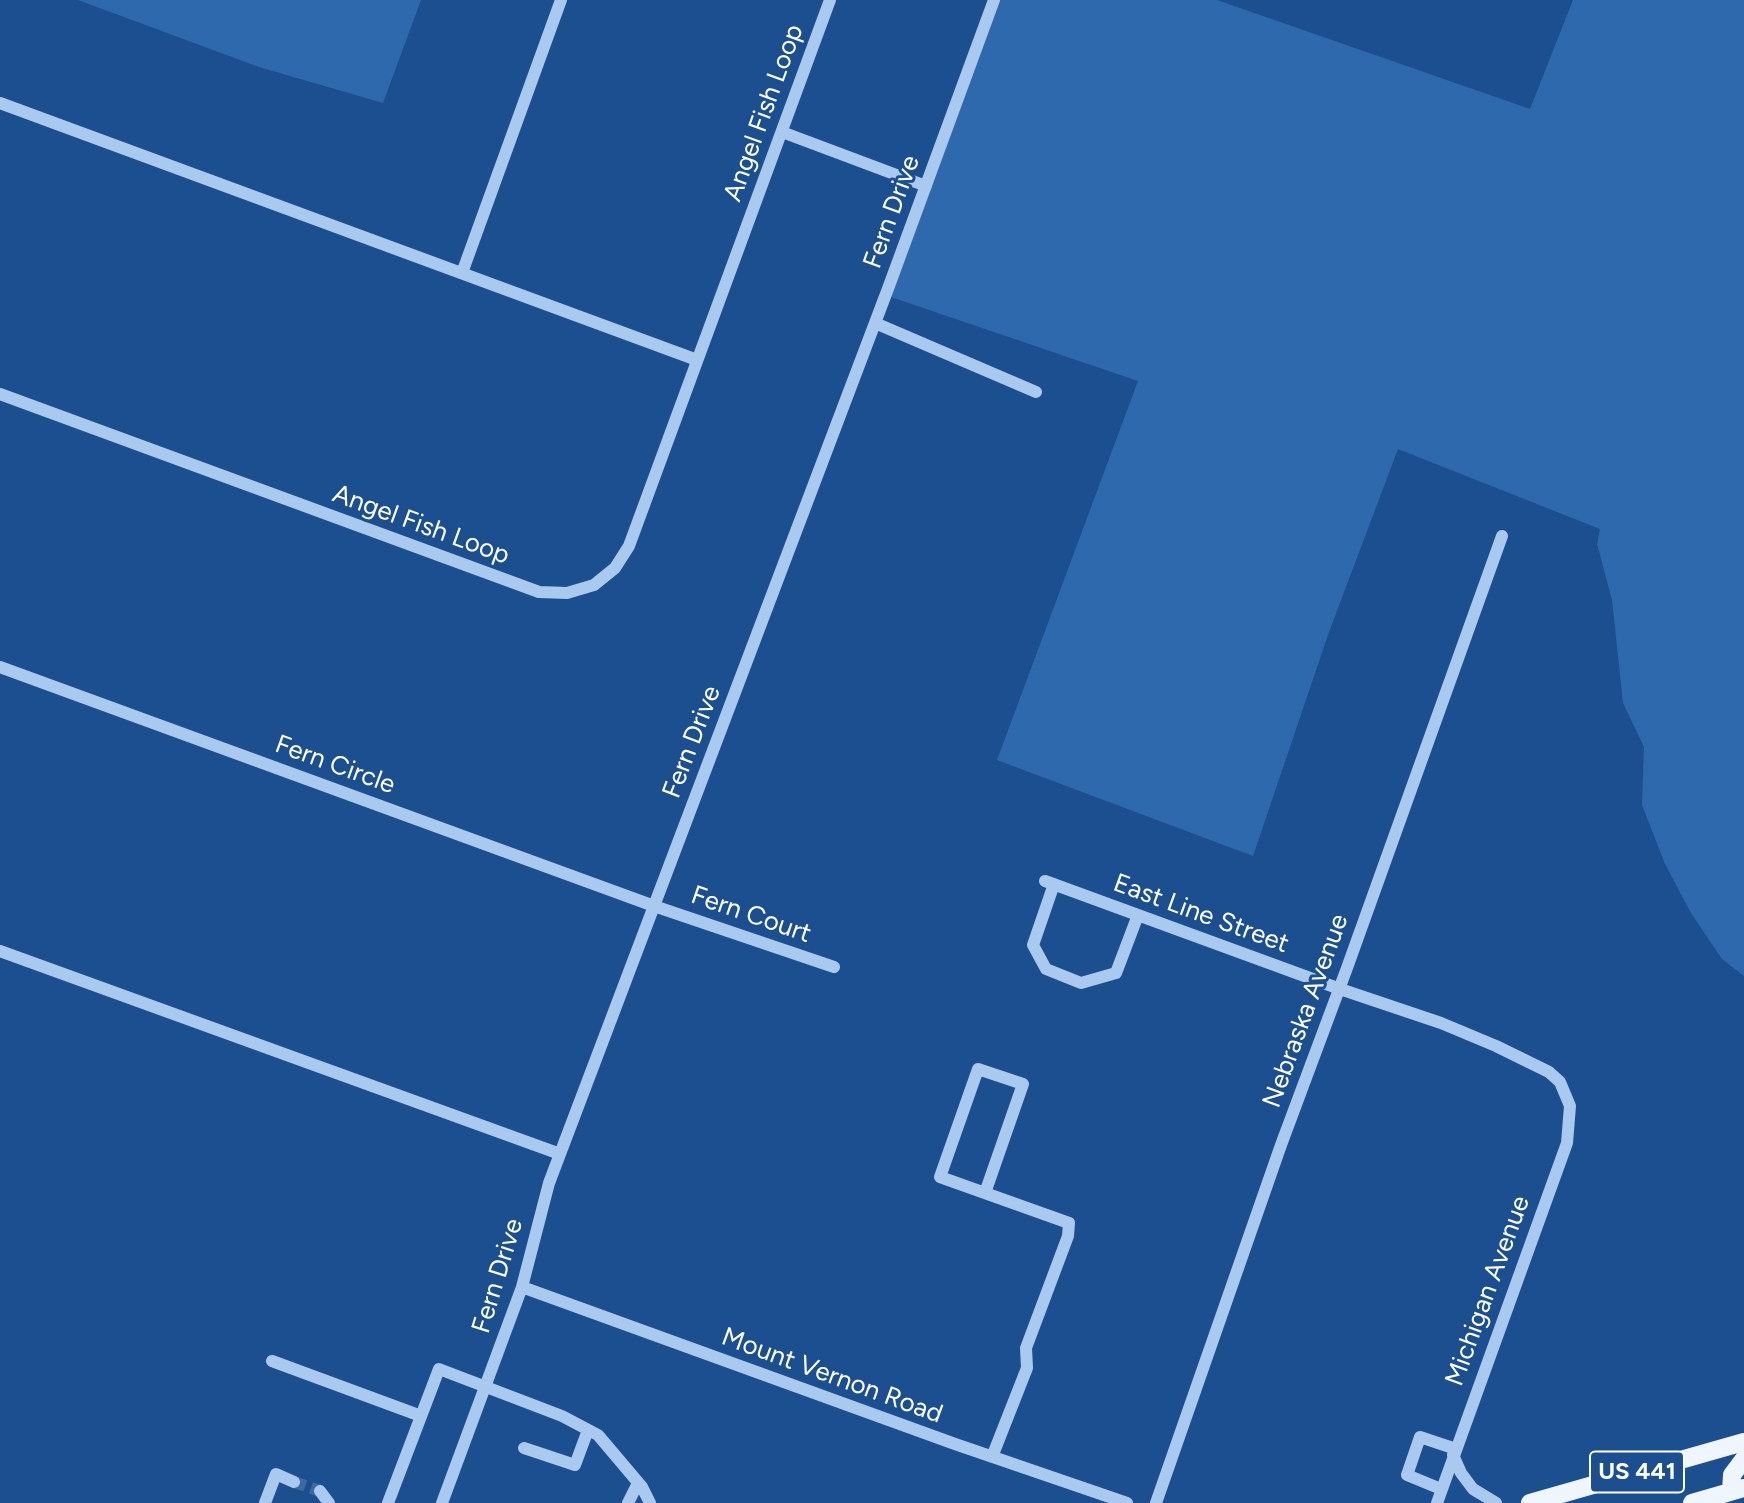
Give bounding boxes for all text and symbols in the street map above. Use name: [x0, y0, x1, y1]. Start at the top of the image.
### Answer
street label: Angel Fish Loop: [718, 20, 810, 206]
street label: Fern Drive: [857, 151, 927, 273]
street label: Angel Fish Loop: [328, 479, 514, 571]
street label: Fern Drive: [656, 681, 728, 803]
street label: Fern Circle: [271, 729, 399, 801]
street label: East Line Street: [1109, 868, 1293, 960]
street label: Fern Court: [687, 880, 815, 950]
street label: Nebraska Avenue: [1257, 910, 1355, 1112]
street label: Michigan Avenue: [1439, 1192, 1537, 1390]
street label: Fern Drive: [466, 1215, 530, 1337]
street label: Mount Vernon Road: [717, 1322, 947, 1430]
road number: US 441: [1590, 1452, 1684, 1492]

